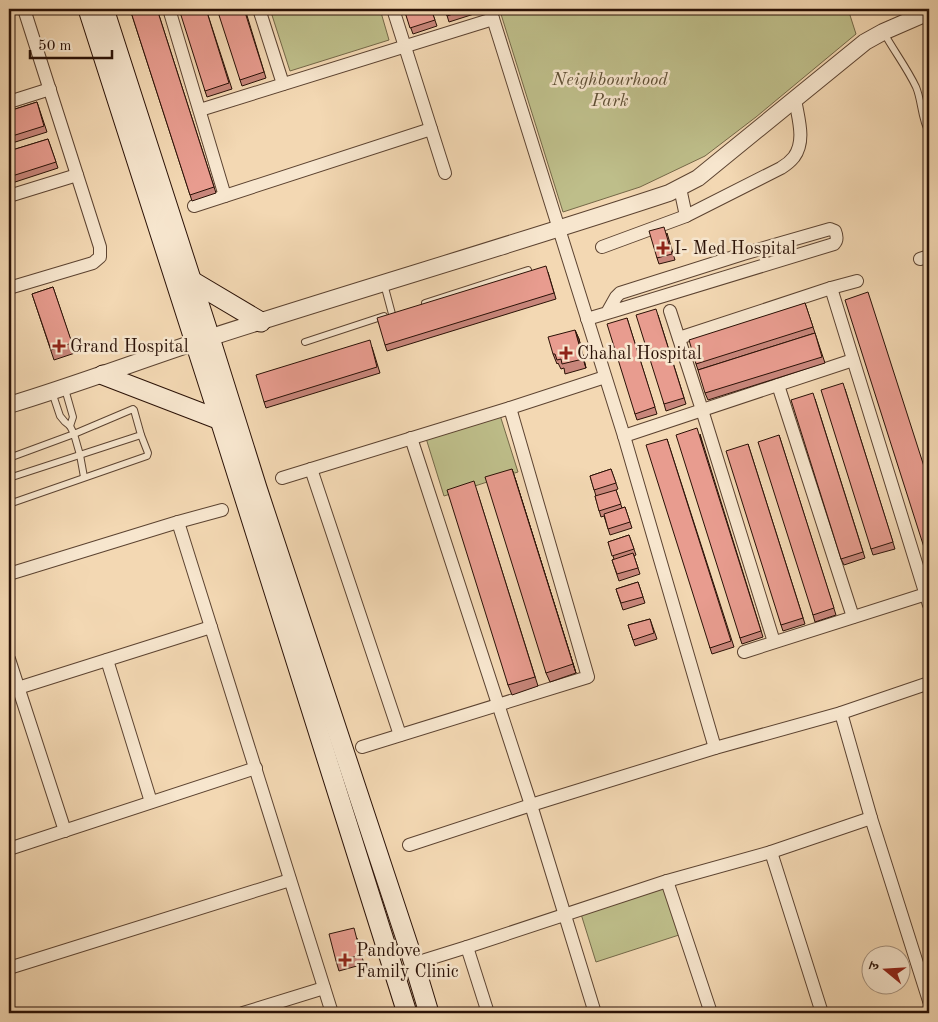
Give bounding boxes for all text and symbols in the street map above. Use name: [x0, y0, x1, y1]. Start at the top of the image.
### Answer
scale bar: [30, 28, 112, 60]
text: 50 m: [38, 39, 72, 54]
park label: Neighbourhood Park: [551, 71, 668, 110]
place label: I- Med Hospital: [674, 240, 796, 258]
marker: I- Med Hospital: [656, 241, 670, 255]
place label: Grand Hospital: [70, 338, 189, 356]
marker: Grand Hospital: [52, 339, 66, 353]
place label: Chahal Hospital: [577, 345, 702, 363]
marker: Chahal Hospital: [559, 346, 573, 360]
place label: Pandove Family Clinic: [356, 942, 459, 981]
north arrow: [860, 944, 910, 994]
marker: Pandove Family Clinic: [338, 953, 352, 967]
text: उ: [867, 960, 883, 973]

